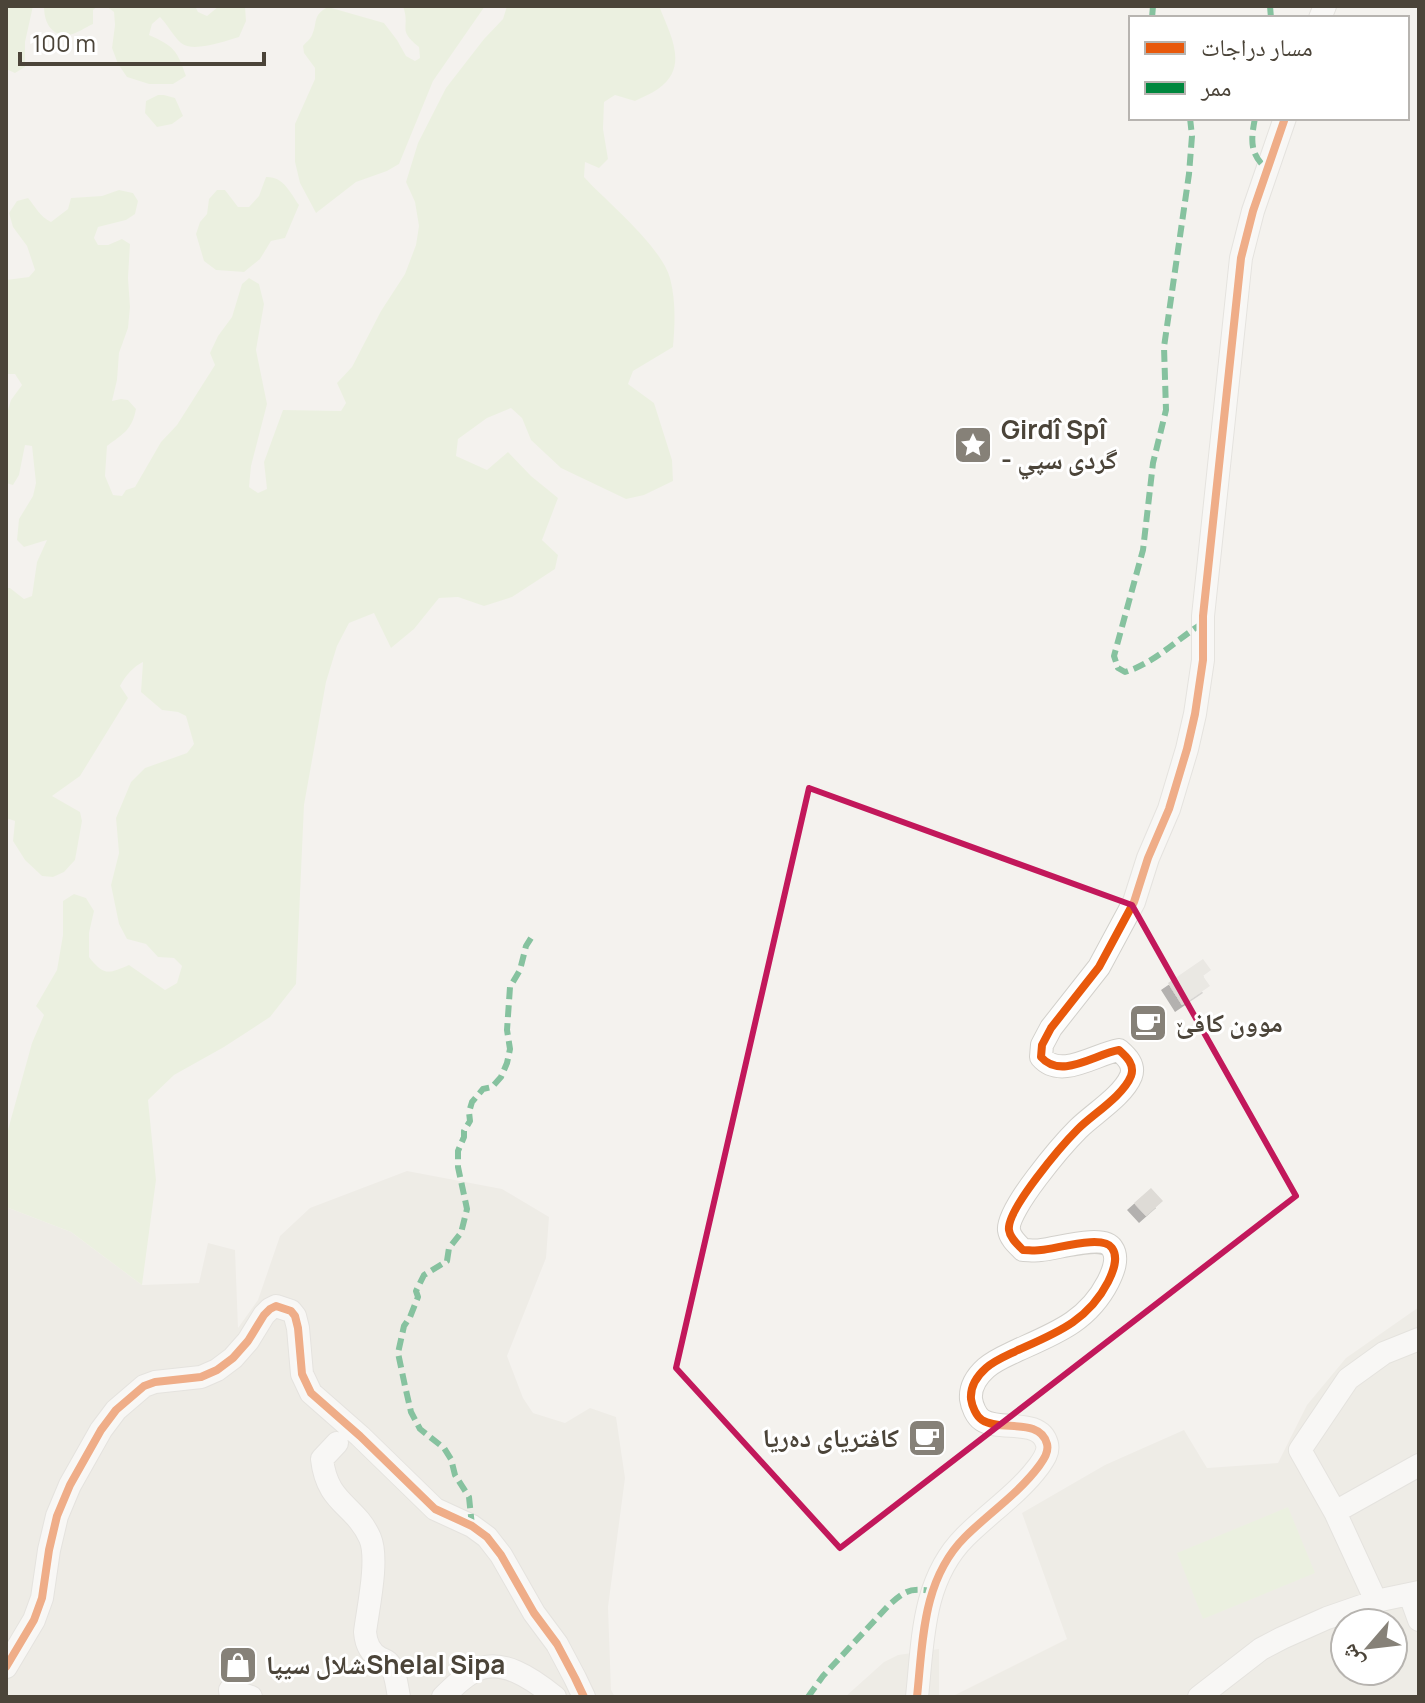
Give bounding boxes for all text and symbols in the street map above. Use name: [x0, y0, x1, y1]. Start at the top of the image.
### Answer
scale bar: [20, 16, 264, 66]
legend: [1129, 16, 1409, 120]
text: 100 m: [32, 26, 96, 59]
text: مسار دراجات: [1201, 30, 1313, 63]
text: ممر: [1200, 70, 1232, 103]
place label: Girdî Spî - گردی سپي: [1001, 411, 1118, 480]
place icon: Girdî Spî - گردی سپي: [952, 424, 994, 466]
cafe icon: موون کافێ: [1127, 1002, 1169, 1044]
place label: موون کافێ: [1176, 1004, 1283, 1040]
cafe icon: کافتریای دەریا: [906, 1417, 948, 1459]
place label: کافتریای دەریا: [763, 1419, 899, 1455]
north arrow: [1329, 1607, 1409, 1687]
text: ش: [1333, 1639, 1370, 1674]
shop icon: شلال سیپاShelal Sipa: [217, 1644, 259, 1686]
place label: شلال سیپاShelal Sipa: [266, 1646, 505, 1682]

